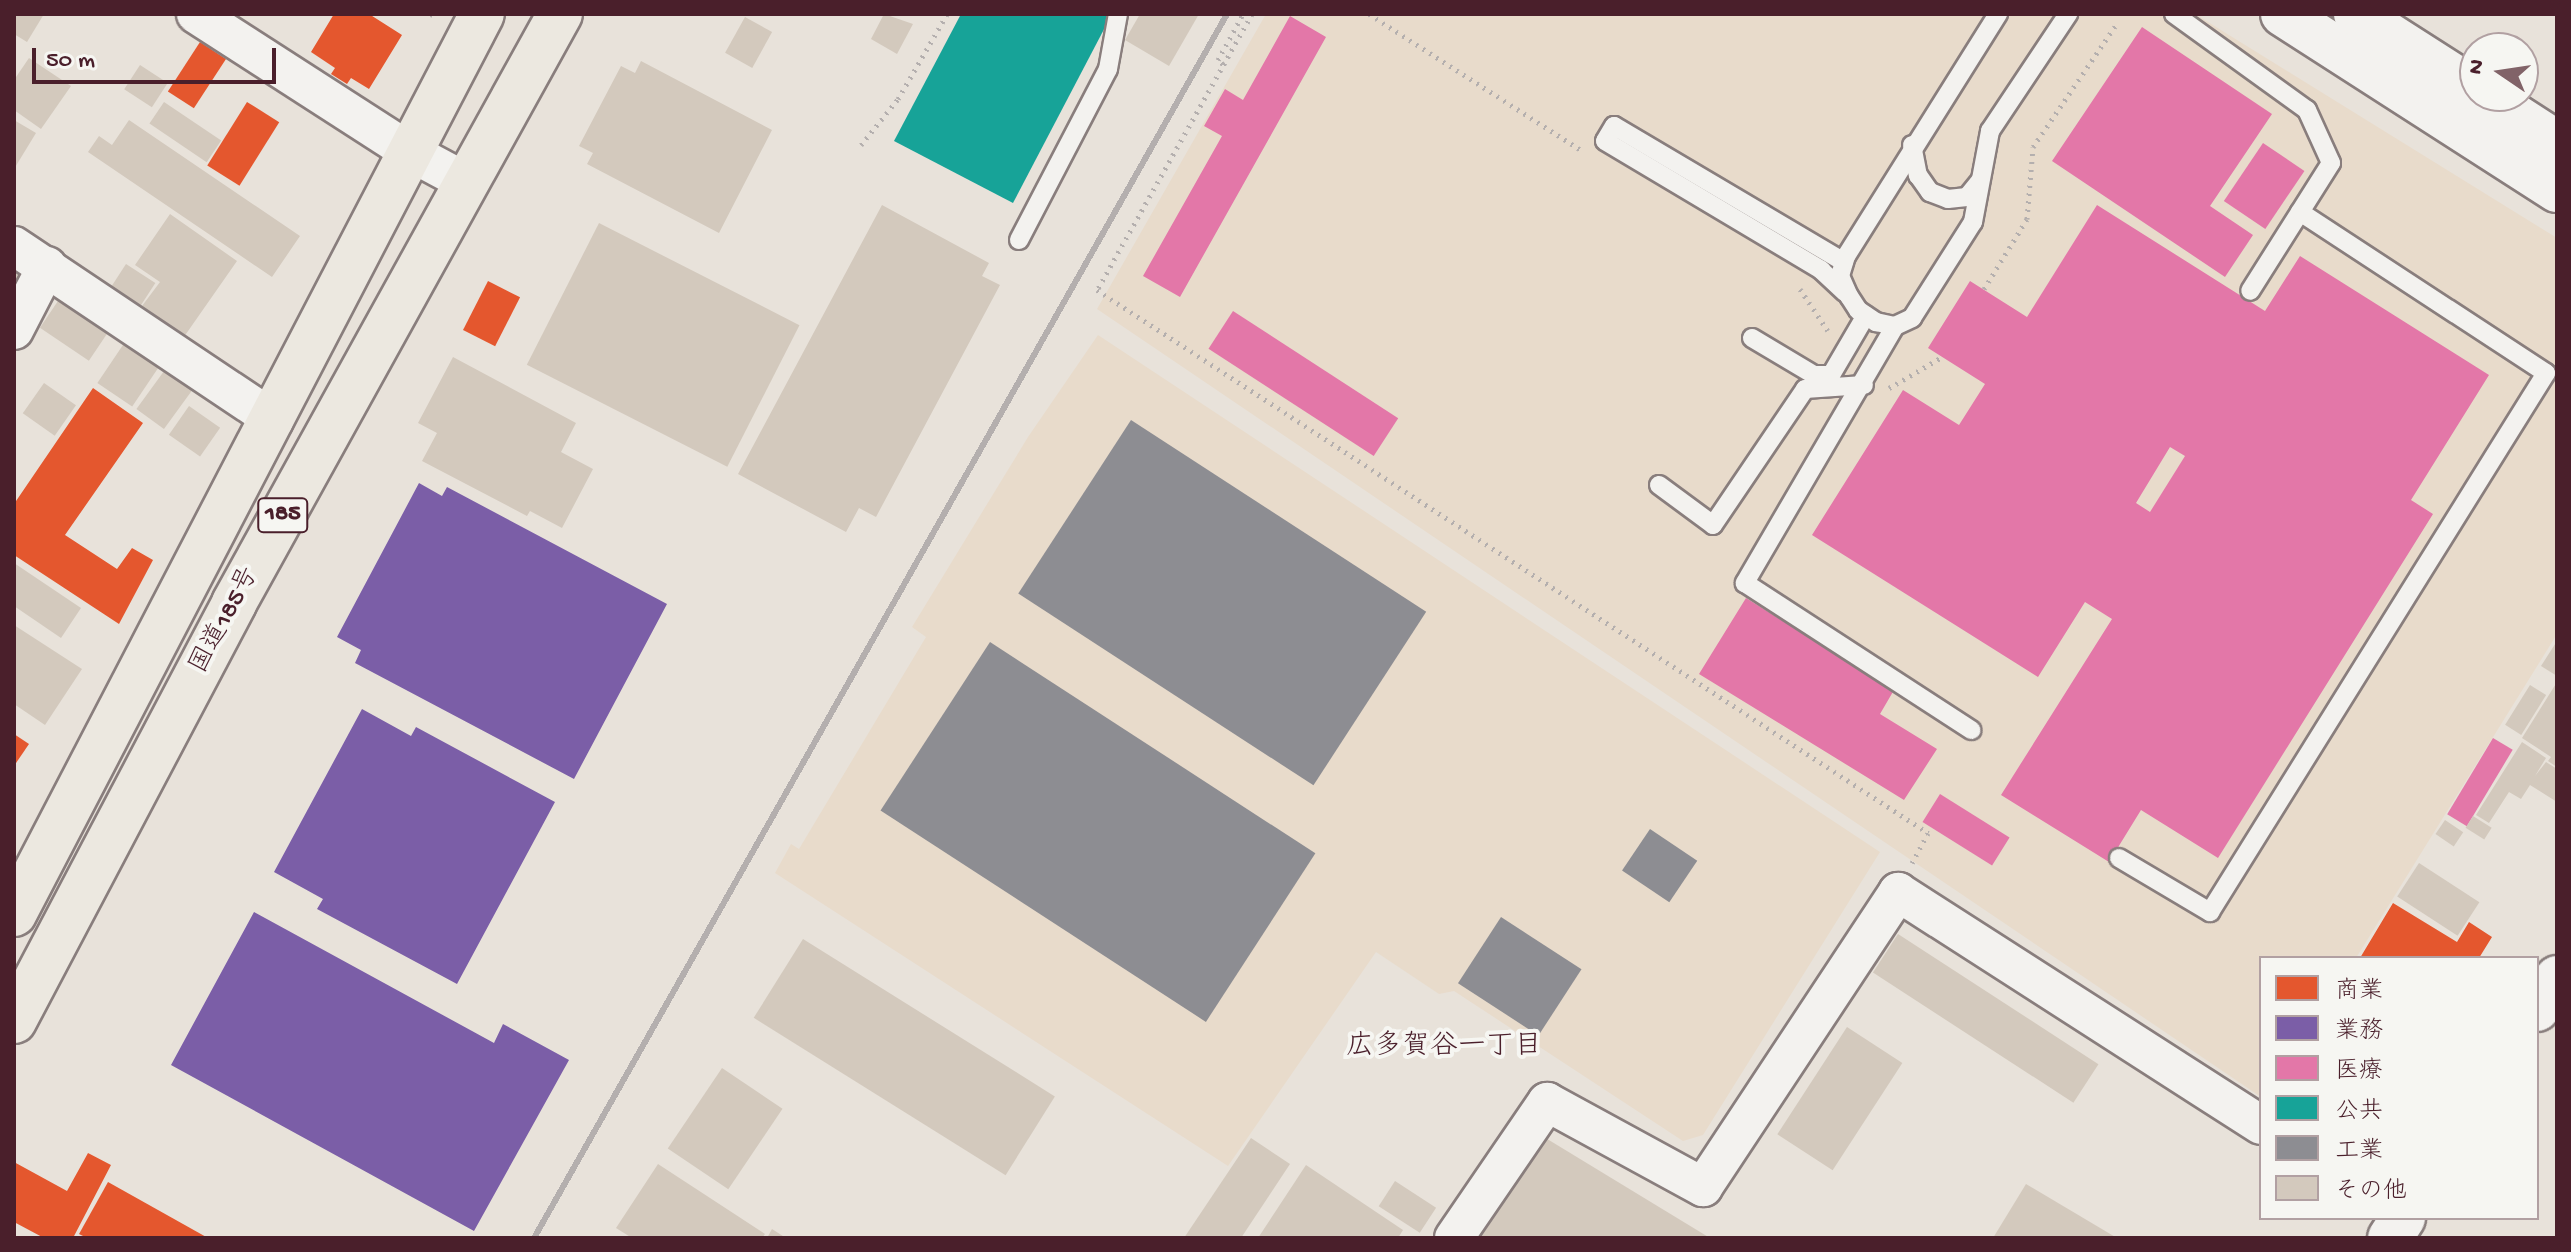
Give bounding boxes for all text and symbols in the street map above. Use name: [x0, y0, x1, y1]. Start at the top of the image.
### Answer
scale bar: [36, 32, 280, 82]
north arrow: [2459, 32, 2539, 112]
text: 50 m: [46, 47, 95, 76]
text: N: [2463, 57, 2492, 77]
road number: 185: [257, 495, 309, 535]
street label: 国道185号: [185, 562, 267, 680]
legend: [2259, 956, 2539, 1220]
text: 商業: [2335, 978, 2383, 1007]
text: 業務: [2335, 1018, 2383, 1047]
district label: 広多賀谷一丁目: [1346, 1031, 1542, 1065]
text: 医療: [2335, 1058, 2383, 1087]
text: 公共: [2335, 1098, 2383, 1127]
text: 工業: [2335, 1138, 2383, 1167]
text: その他: [2335, 1178, 2407, 1207]

